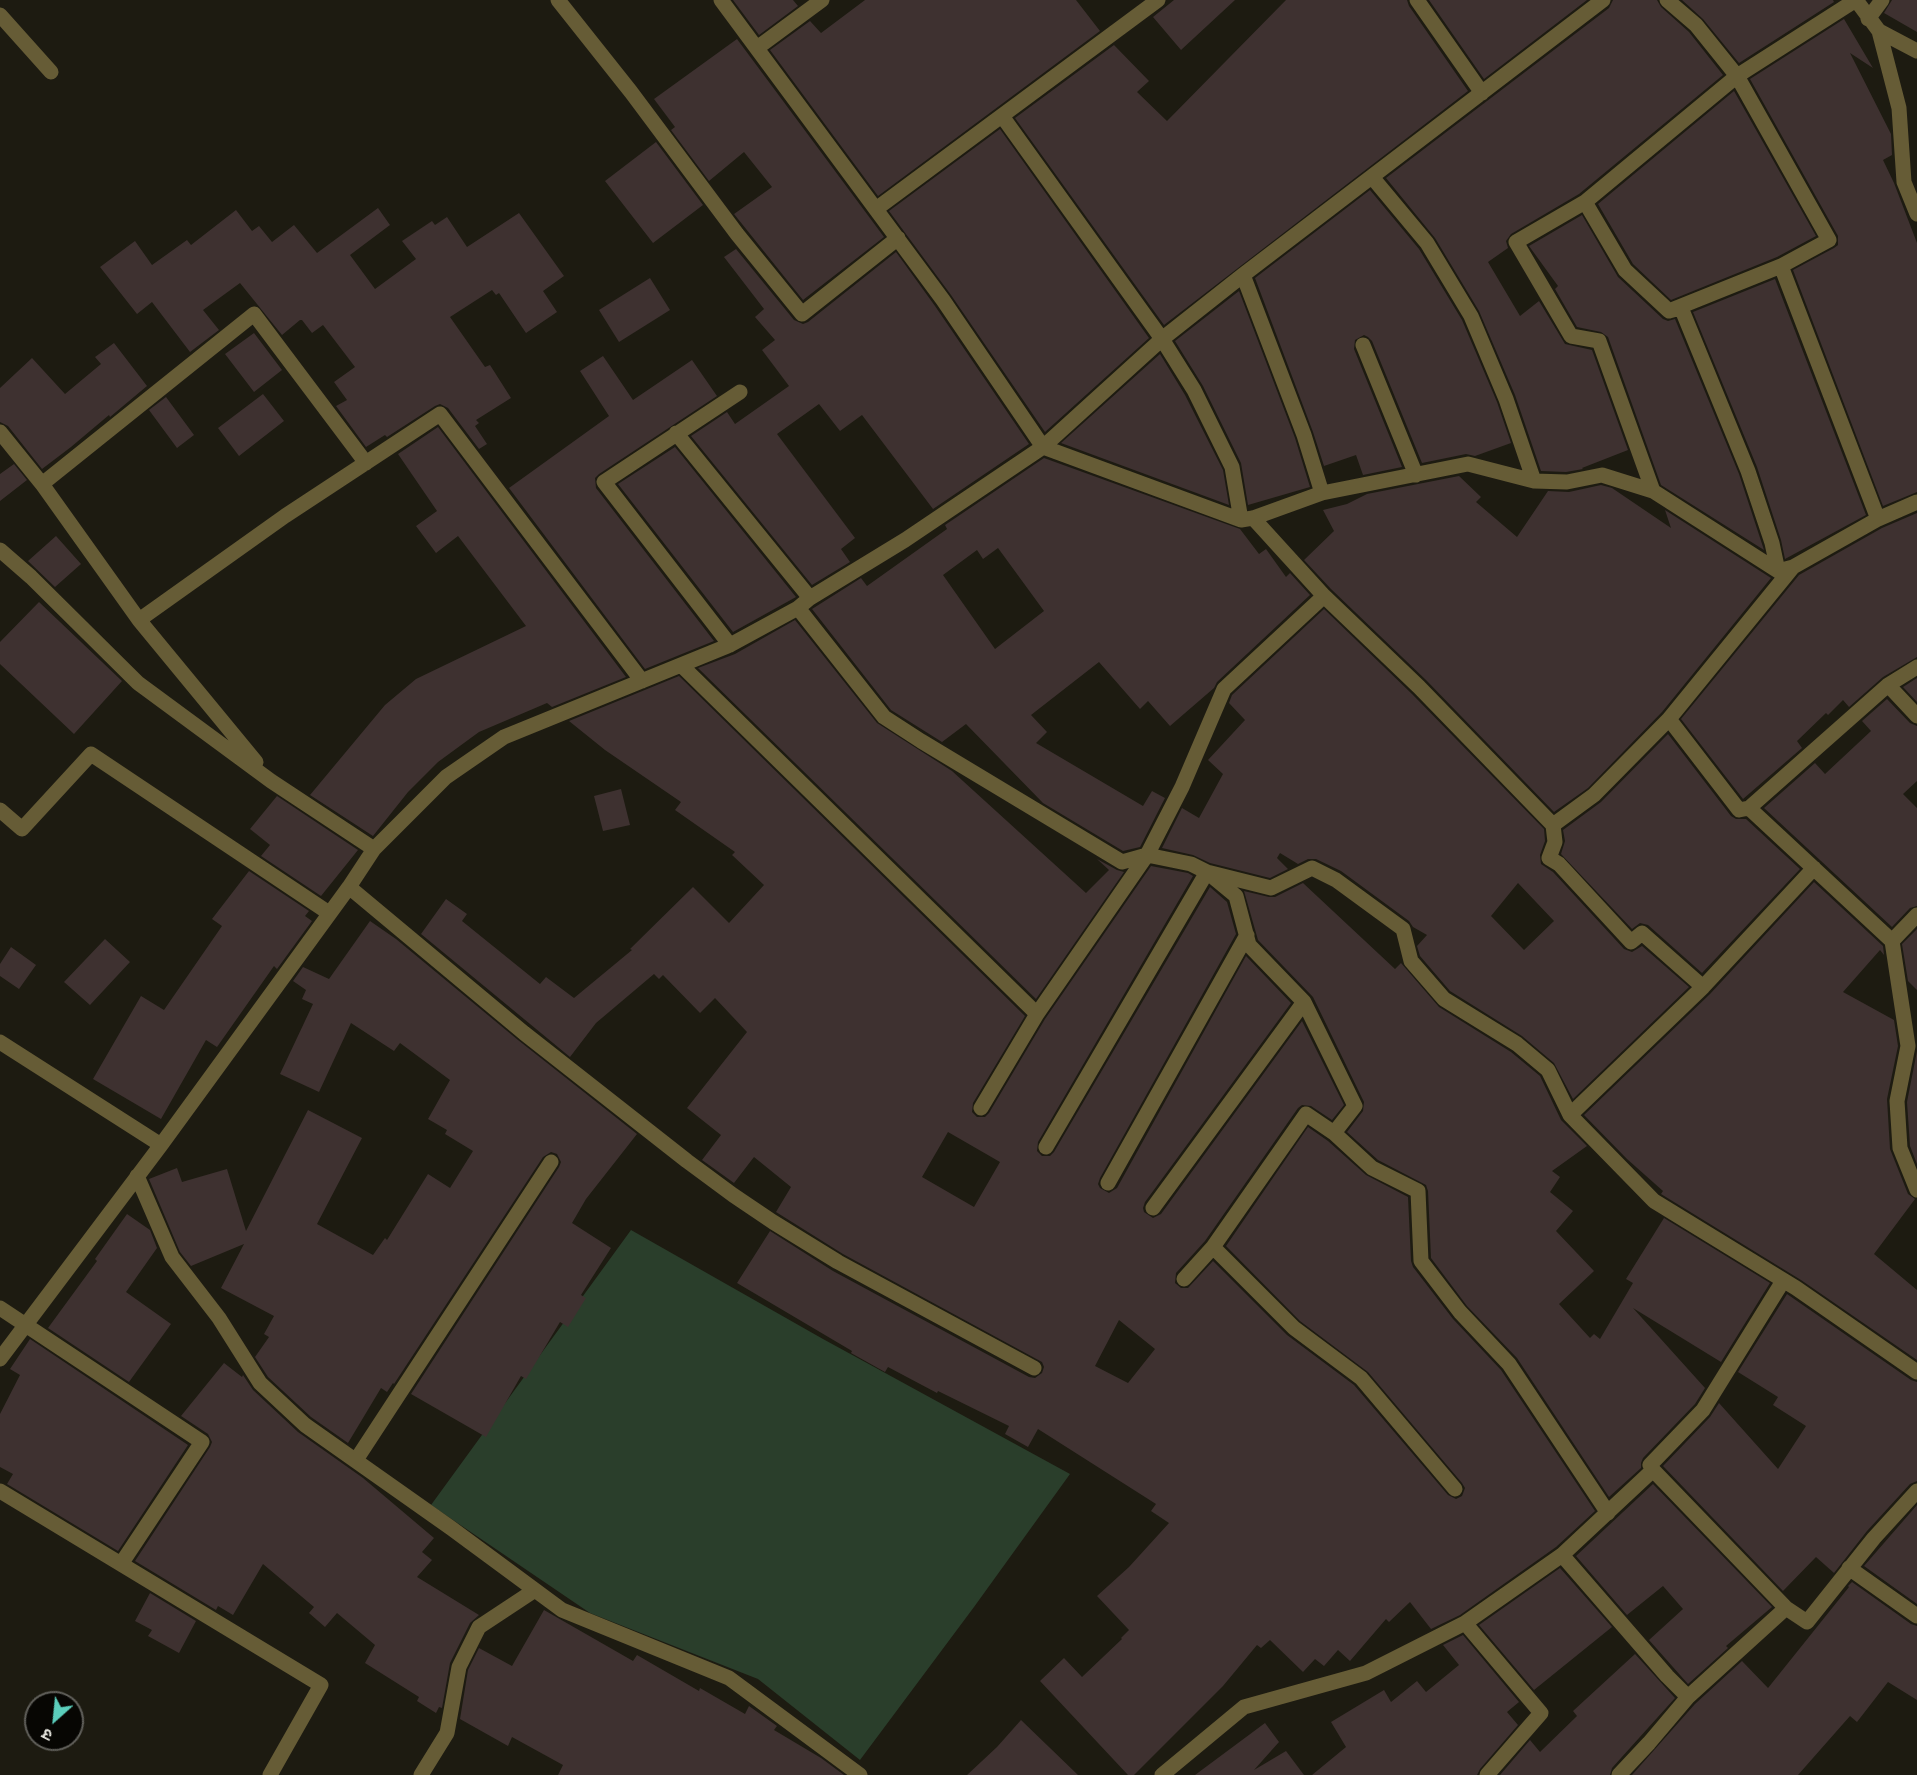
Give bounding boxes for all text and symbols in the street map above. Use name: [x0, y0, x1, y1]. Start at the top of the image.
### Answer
north arrow: [24, 1691, 84, 1751]
text: उ: [38, 1723, 56, 1747]

